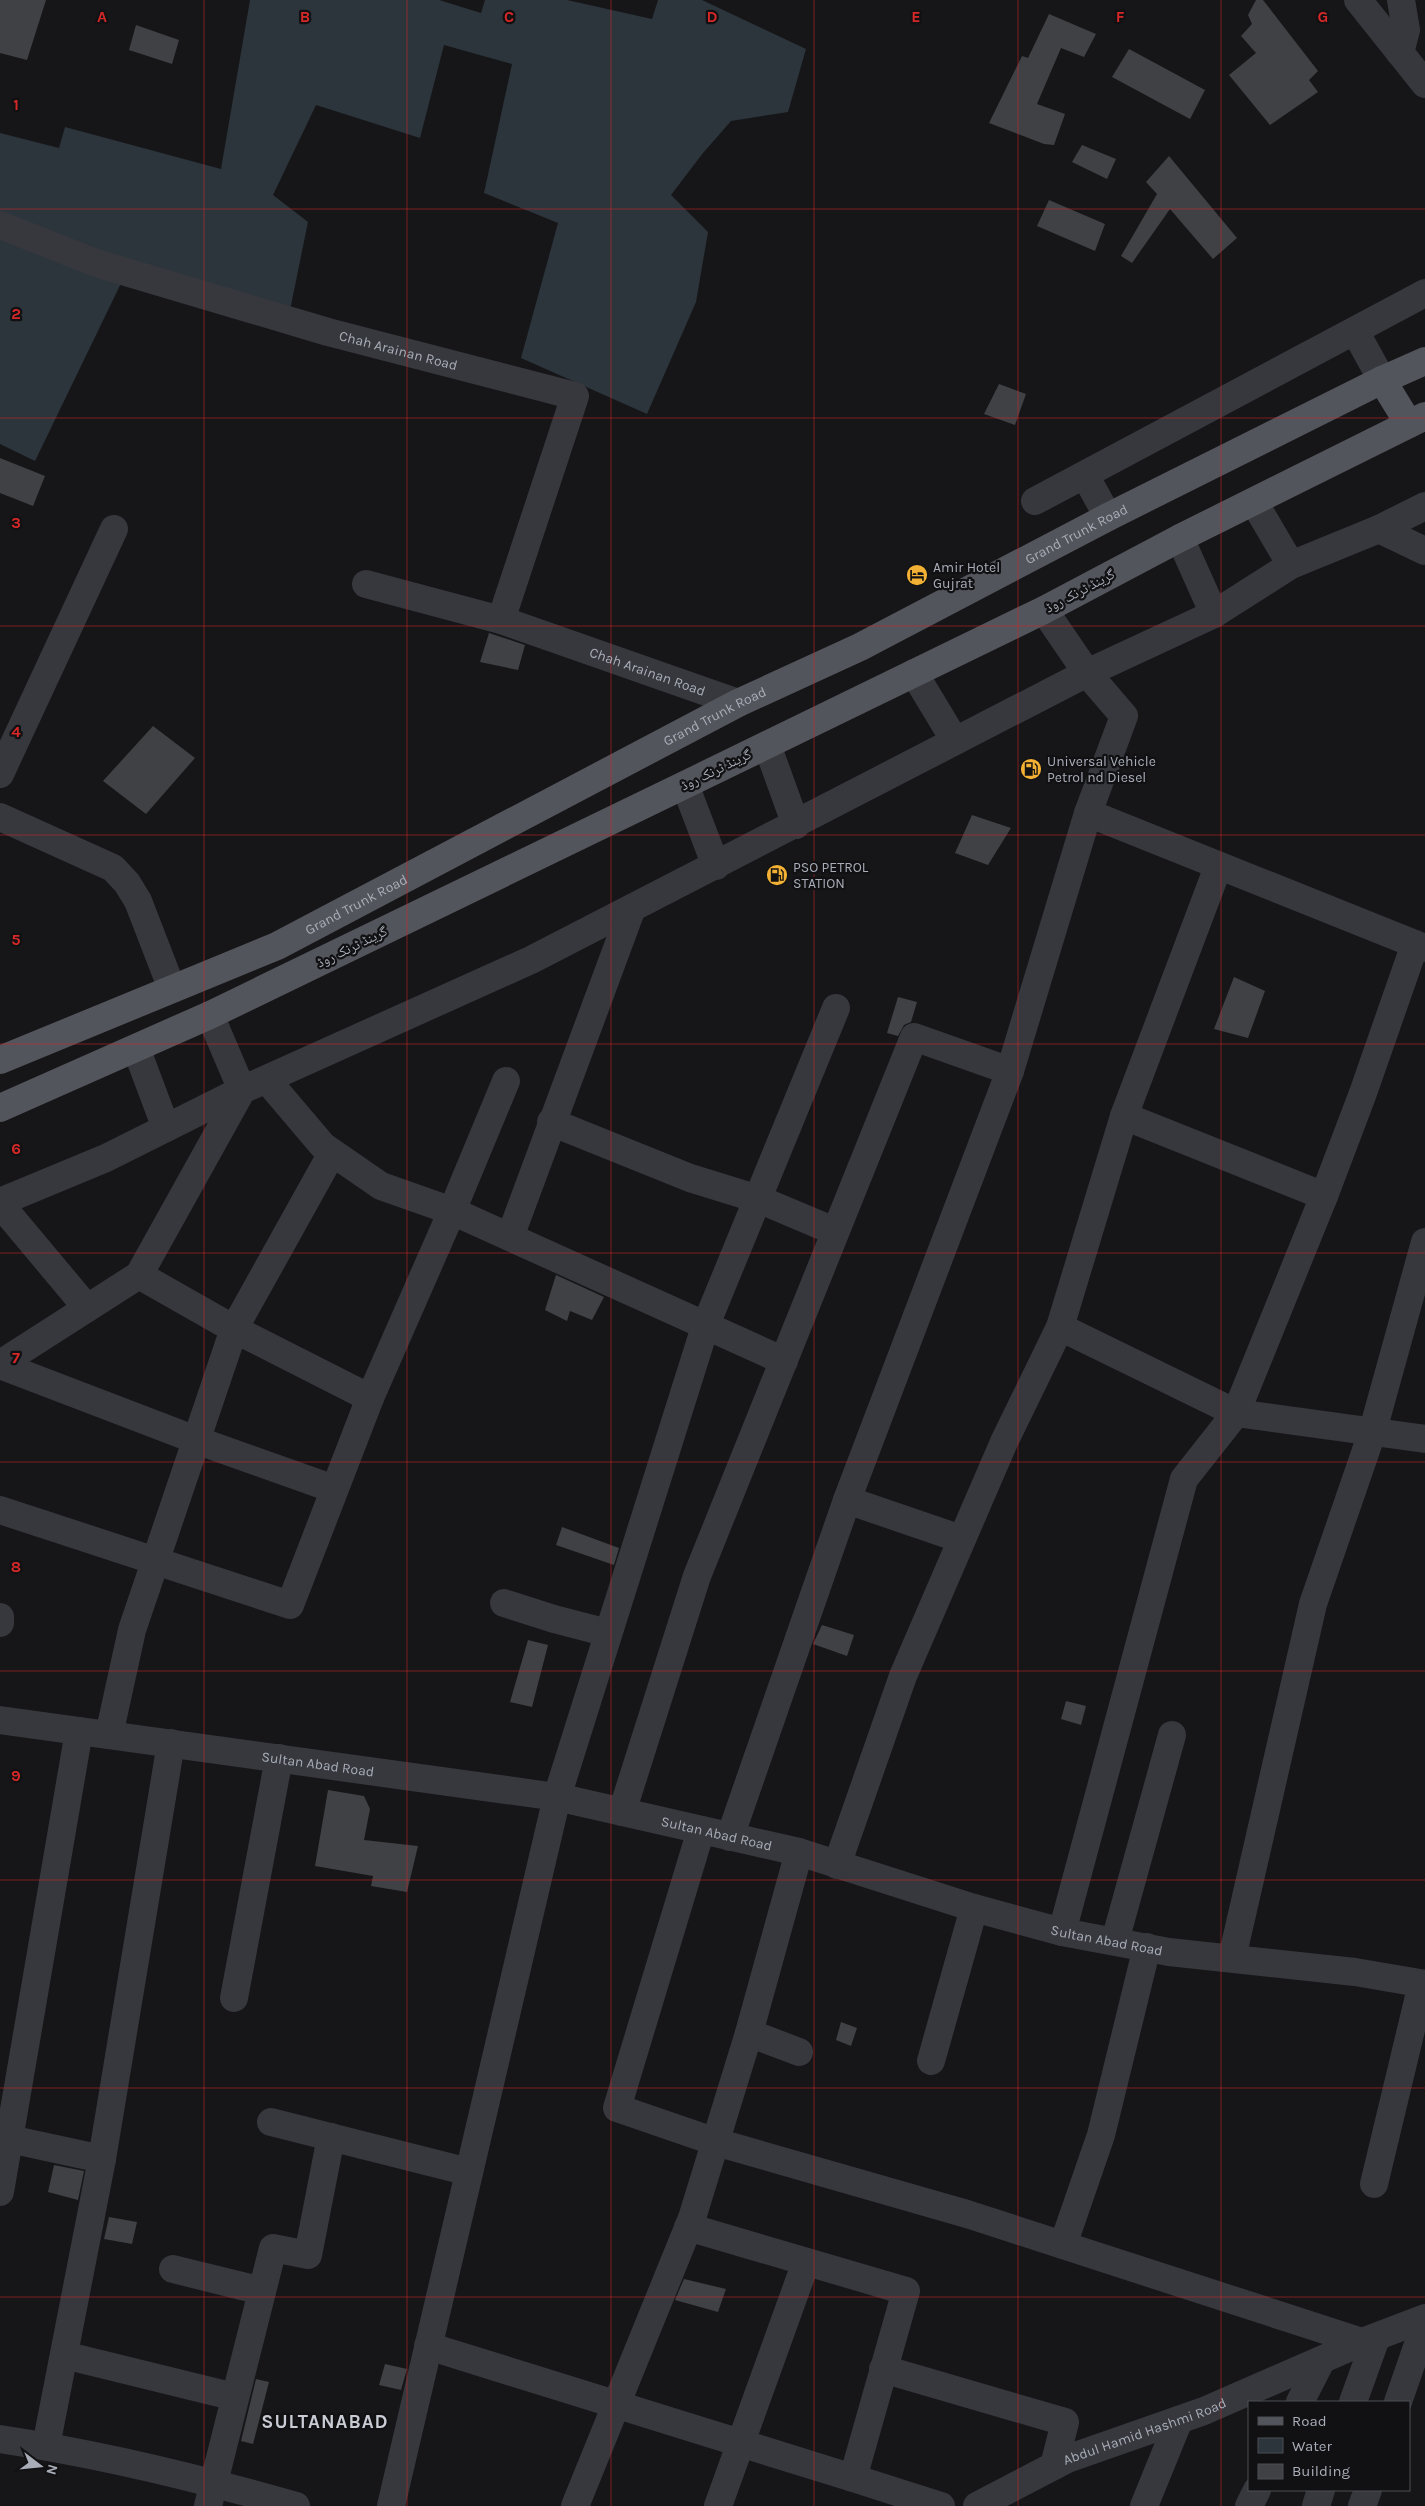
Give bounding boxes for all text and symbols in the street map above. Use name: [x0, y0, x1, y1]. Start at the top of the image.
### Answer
text: A: [97, 7, 107, 26]
text: B: [300, 7, 310, 26]
text: C: [504, 7, 514, 26]
text: D: [707, 7, 718, 26]
text: E: [911, 7, 921, 26]
text: F: [1116, 7, 1125, 26]
text: G: [1318, 7, 1328, 26]
text: 1: [13, 95, 19, 114]
text: 2: [11, 304, 21, 323]
street label: Chah Arainan Road: [337, 327, 459, 374]
street label: Grand Trunk Road: [1022, 500, 1130, 568]
text: 3: [11, 513, 21, 532]
place label: Amir Hotel Gujrat: [933, 559, 1000, 592]
hotel icon: Amir Hotel Gujrat: [905, 563, 929, 587]
street label: گرینڈ ٹرنک روڈ: [1042, 565, 1118, 616]
street label: Chah Arainan Road: [587, 643, 708, 699]
street label: Grand Trunk Road: [660, 683, 769, 749]
text: 4: [11, 722, 21, 741]
street label: گرینڈ ٹرنک روڈ: [678, 745, 754, 794]
place label: Universal Vehicle Petrol nd Diesel: [1047, 753, 1156, 786]
fuel station icon: Universal Vehicle Petrol nd Diesel: [1019, 757, 1043, 781]
place label: PSO PETROL STATION: [793, 859, 869, 892]
fuel station icon: PSO PETROL STATION: [765, 863, 789, 887]
street label: Grand Trunk Road: [302, 870, 410, 938]
street label: گرینڈ ٹرنک روڈ: [314, 922, 390, 971]
text: 5: [11, 930, 21, 949]
text: 6: [11, 1139, 21, 1158]
text: 7: [12, 1348, 20, 1367]
text: 8: [11, 1557, 21, 1576]
street label: Sultan Abad Road: [261, 1748, 375, 1780]
text: 9: [11, 1766, 21, 1785]
street label: Sultan Abad Road: [659, 1812, 774, 1854]
street label: Sultan Abad Road: [1049, 1921, 1164, 1959]
street label: Abdul Hamid Hashmi Road: [1061, 2394, 1229, 2468]
legend: [1248, 2401, 1410, 2491]
district label: SULTANABAD: [261, 2411, 389, 2433]
text: Road: [1292, 2412, 1327, 2430]
text: Water: [1292, 2437, 1333, 2455]
north arrow: [15, 2441, 65, 2491]
text: N: [42, 2462, 62, 2477]
text: Building: [1292, 2462, 1350, 2480]

